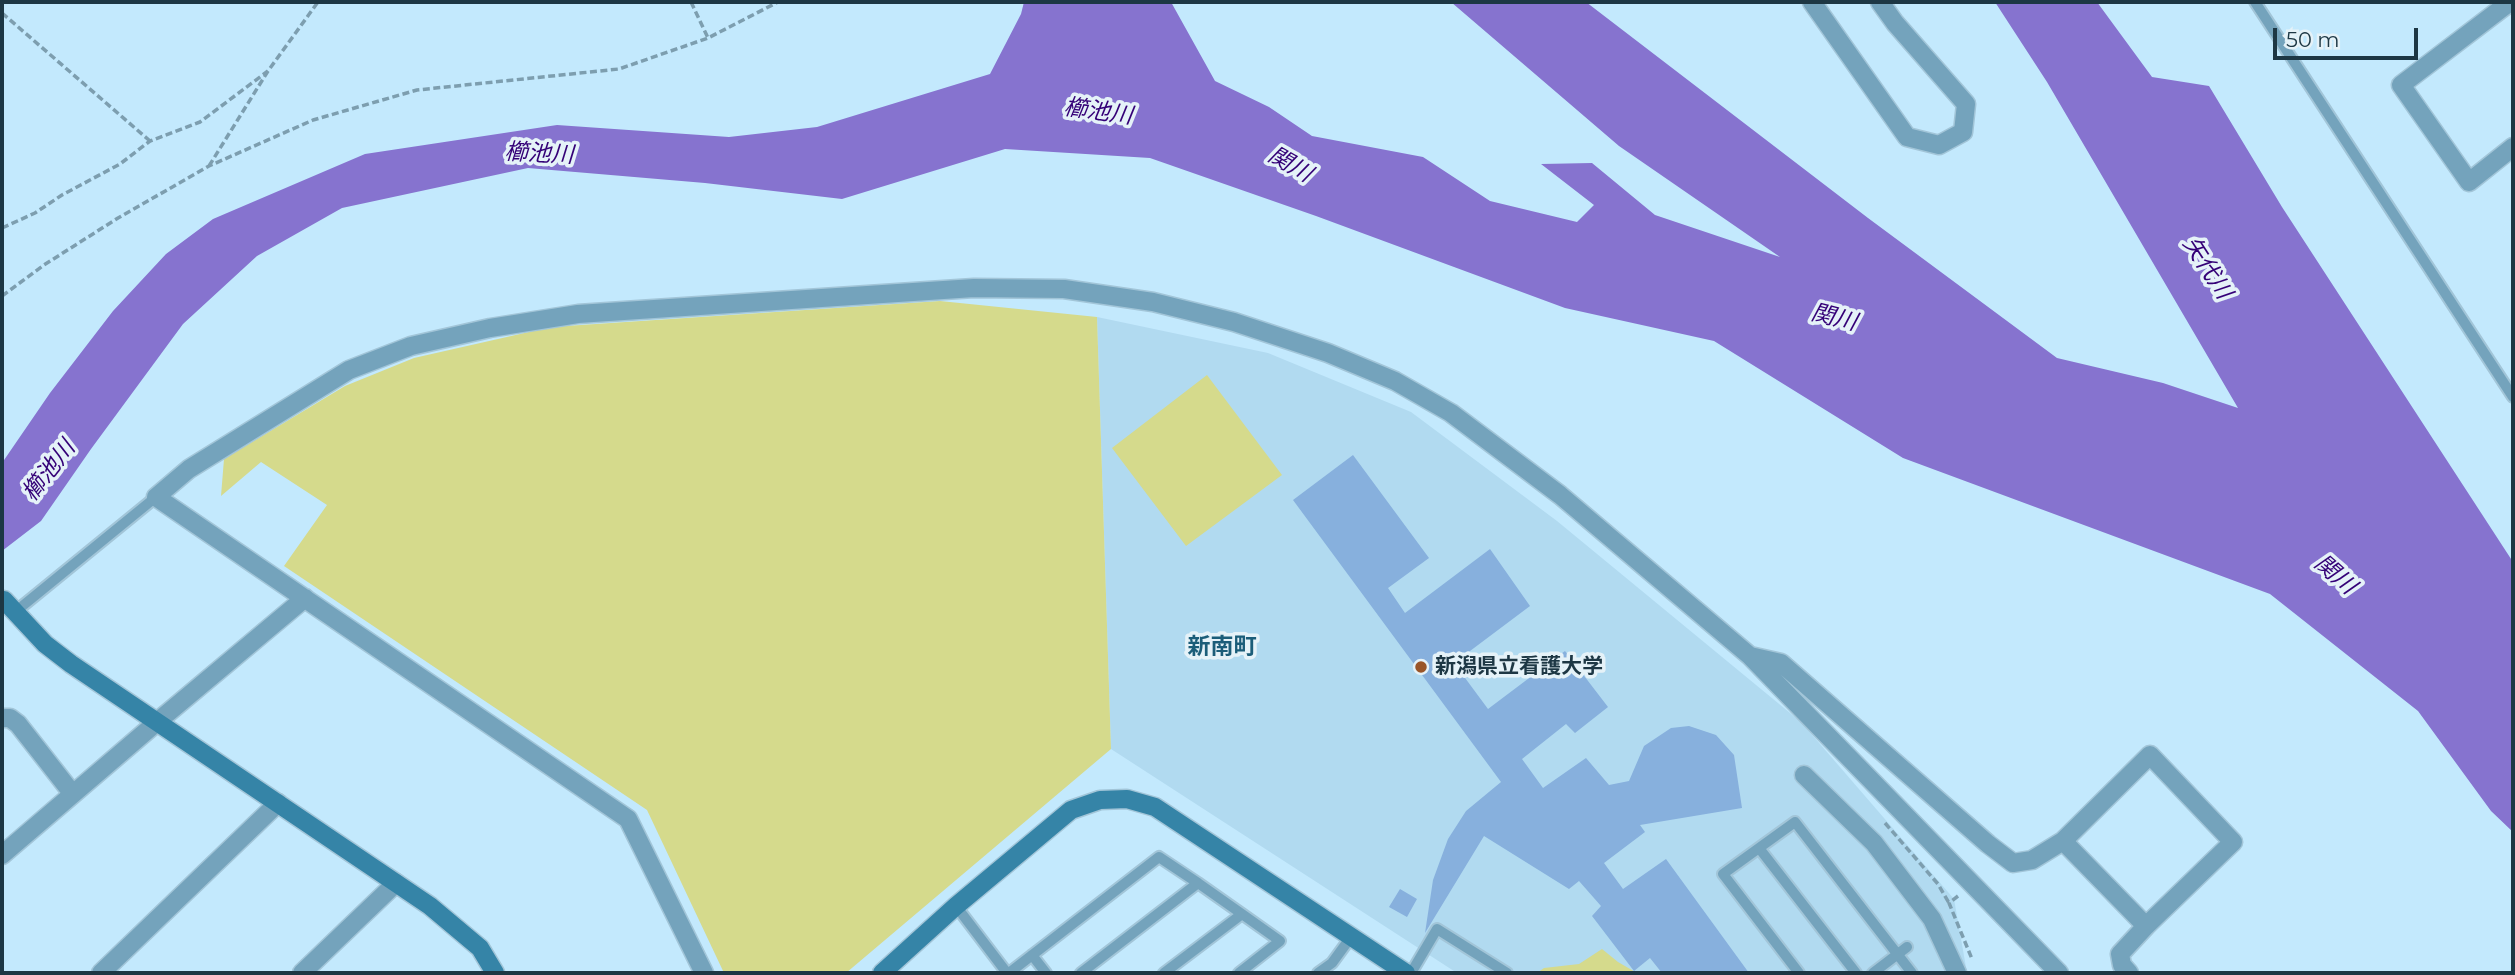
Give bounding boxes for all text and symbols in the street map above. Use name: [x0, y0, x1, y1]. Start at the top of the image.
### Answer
scale bar: [2277, 14, 2422, 58]
text: 50 m: [2286, 27, 2340, 52]
water label: 櫛池川: [1062, 94, 1134, 130]
water label: 櫛池川: [504, 138, 574, 170]
water label: 関川: [1263, 142, 1317, 188]
water label: 矢代川: [2177, 232, 2237, 304]
water label: 関川: [1808, 299, 1860, 337]
water label: 櫛池川: [17, 435, 81, 507]
water label: 関川: [2309, 549, 2361, 601]
district label: 新南町: [1188, 633, 1256, 661]
place label: 新潟県立看護大学: [1435, 654, 1603, 680]
marker: 新潟県立看護大学: [1413, 659, 1429, 675]

